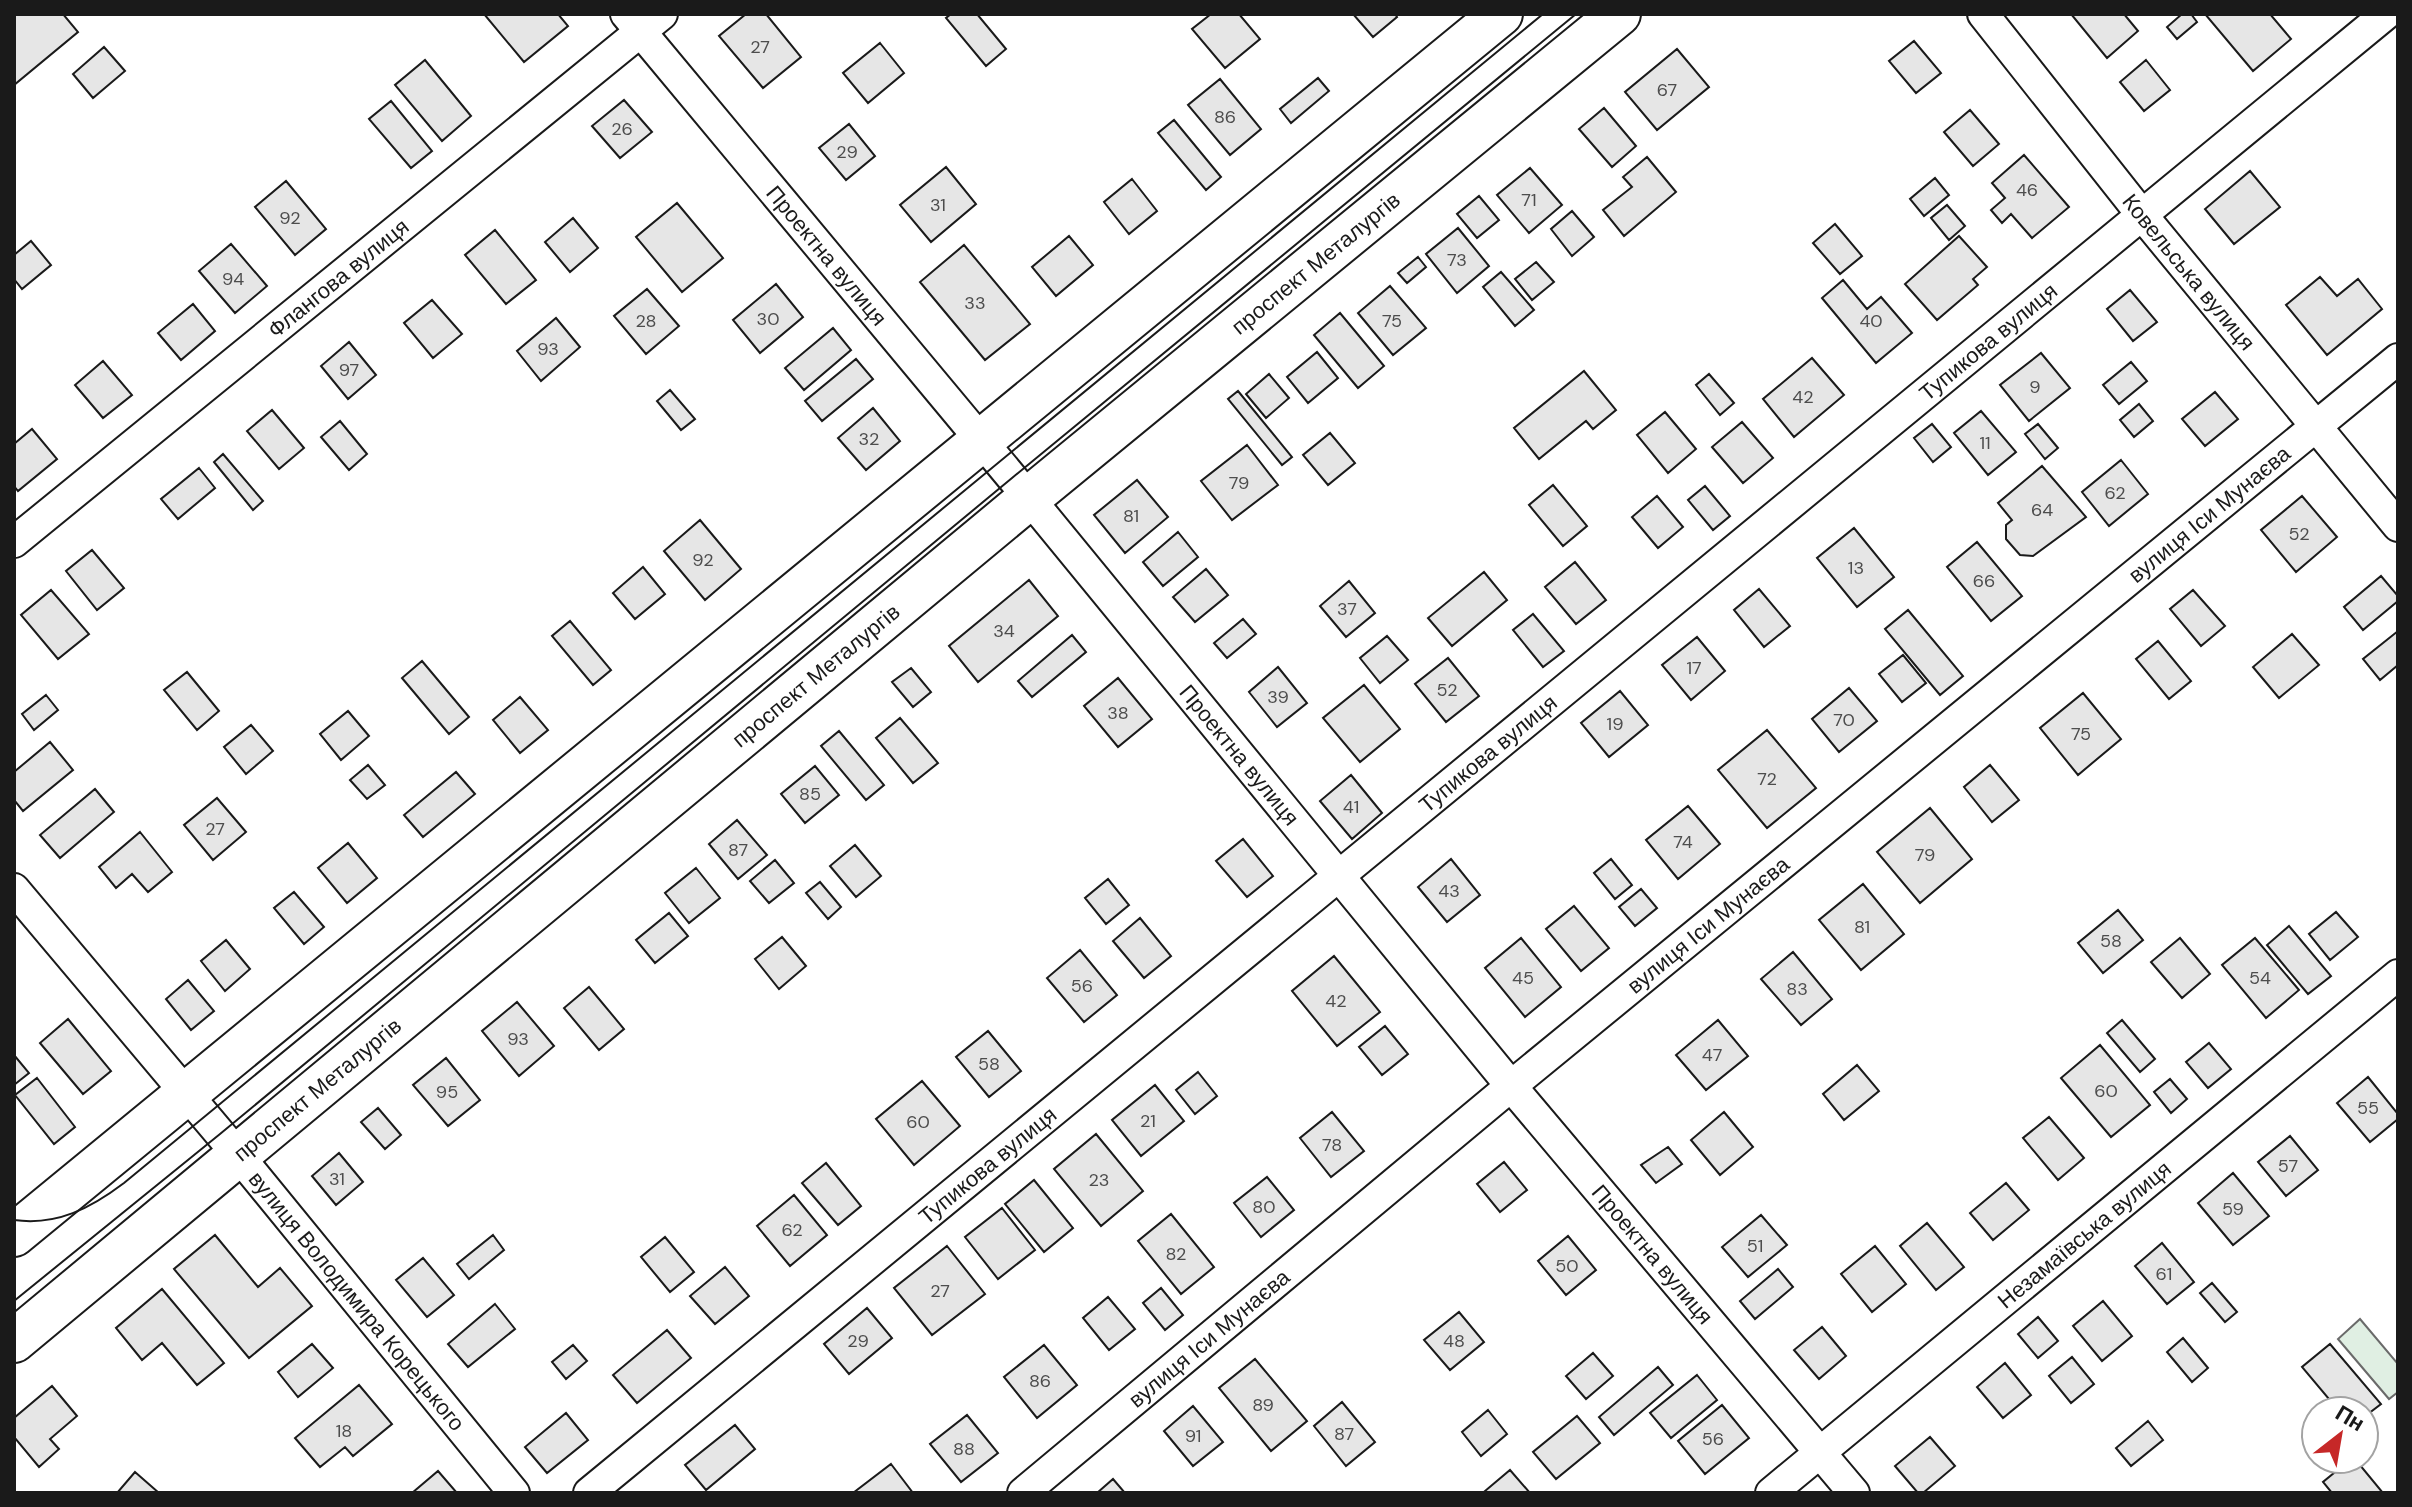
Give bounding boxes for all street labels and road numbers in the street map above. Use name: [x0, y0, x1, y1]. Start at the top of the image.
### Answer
street label: Проектна вулиця: [760, 179, 893, 332]
street label: проспект Металургів: [1225, 186, 1406, 341]
street label: Ковельська вулиця: [2116, 188, 2261, 357]
street label: Флангова вулиця: [262, 212, 415, 345]
street label: Тупикова вулиця: [1913, 277, 2063, 407]
street label: вулиця Іси Мунаєва: [2122, 439, 2297, 589]
street label: проспект Металургів: [726, 597, 906, 754]
street label: Проектна вулиця: [1173, 679, 1306, 832]
street label: Тупикова вулиця: [1413, 688, 1563, 819]
street label: вулиця Іси Мунаєва: [1621, 849, 1796, 1000]
street label: проспект Металургів: [227, 1011, 407, 1168]
street label: Тупикова вулиця: [913, 1100, 1063, 1231]
street label: Незамаївська вулиця: [1991, 1154, 2177, 1315]
street label: вулиця Володимира Корецького: [242, 1165, 471, 1437]
street label: Проектна вулиця: [1585, 1179, 1720, 1330]
street label: вулиця Іси Мунаєва: [1123, 1262, 1296, 1414]

